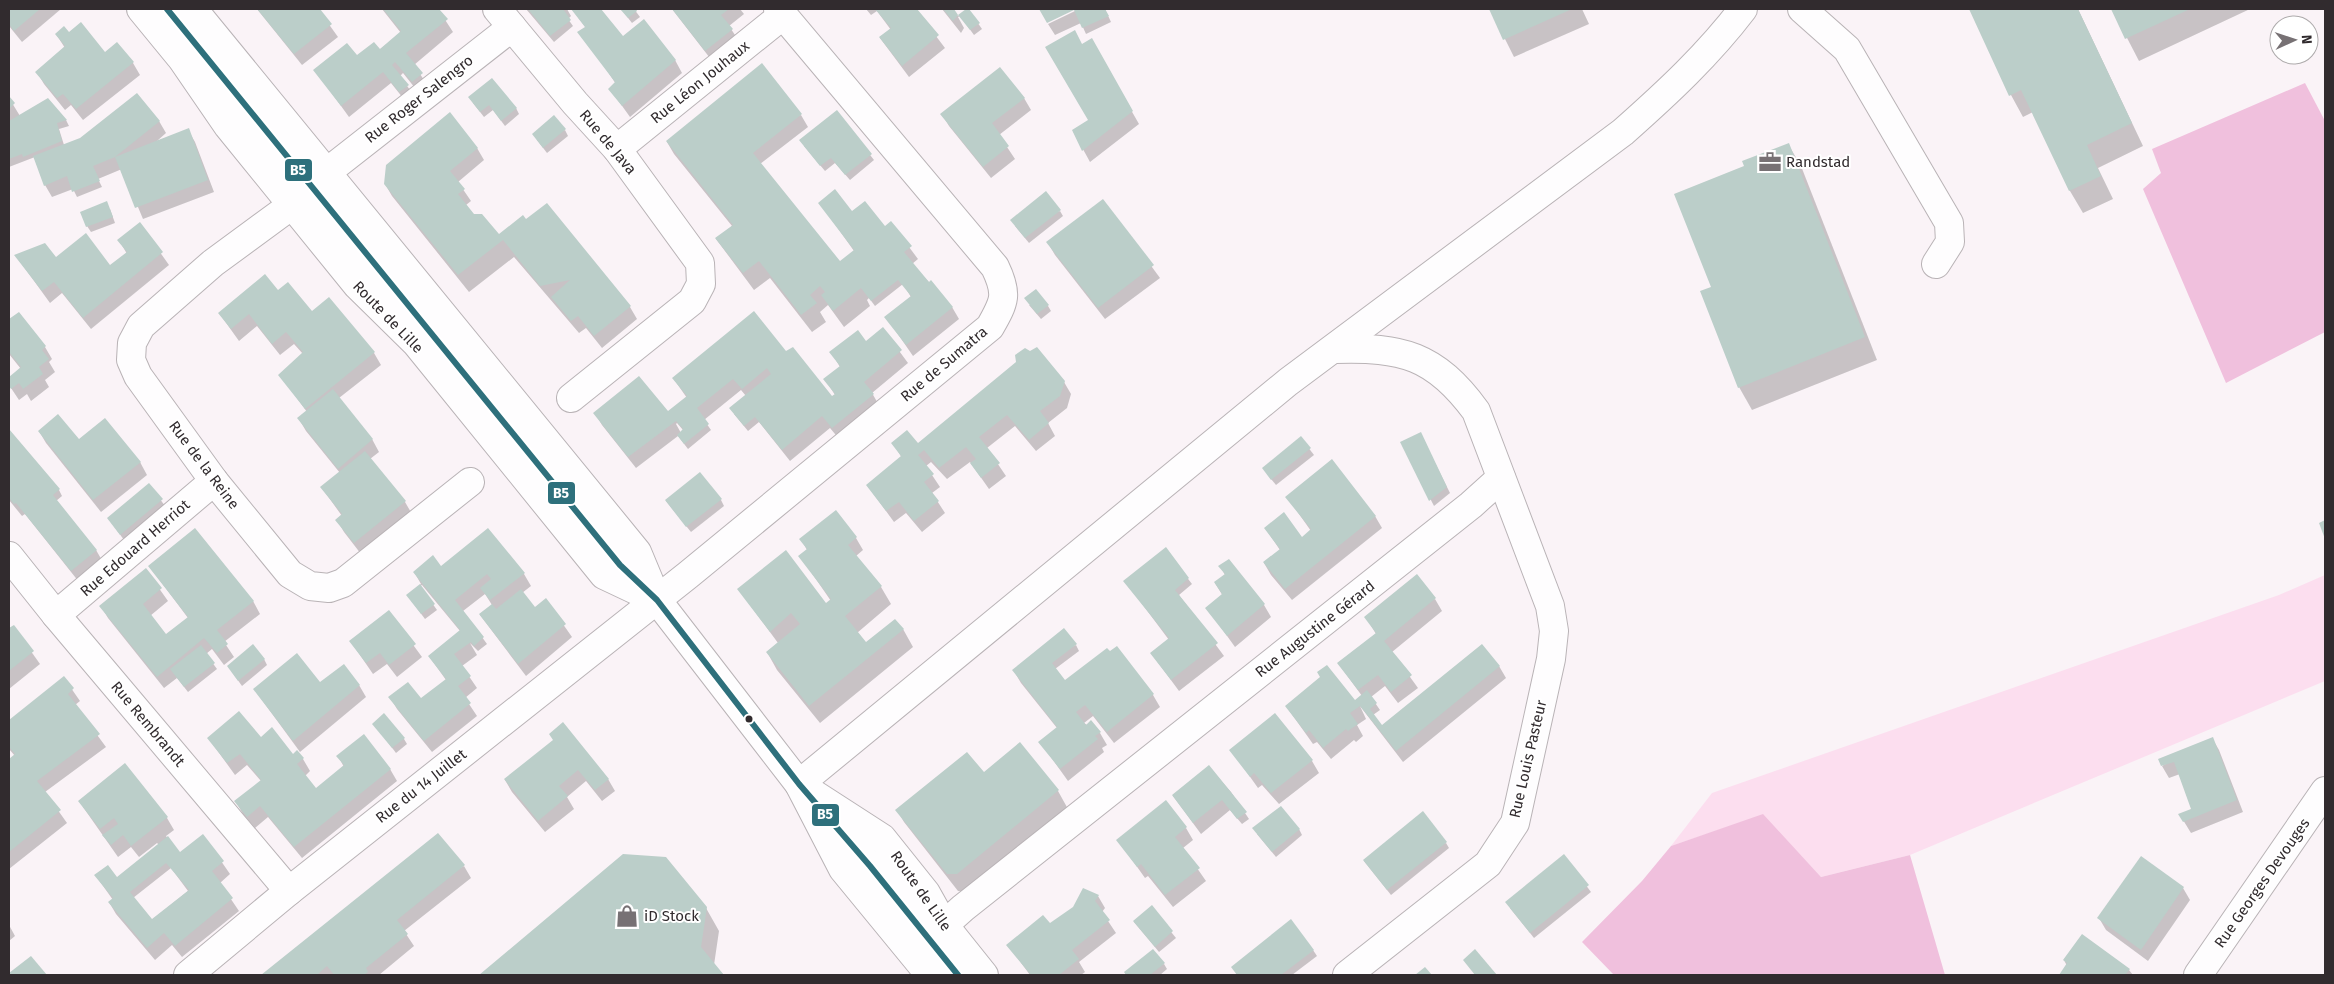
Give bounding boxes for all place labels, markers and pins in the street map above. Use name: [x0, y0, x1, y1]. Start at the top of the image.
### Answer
office icon: Randstad: [1757, 149, 1783, 175]
place label: Randstad: [1786, 153, 1850, 171]
unlabelled marker: [744, 714, 754, 724]
shop icon: iD Stock: [614, 903, 640, 929]
place label: iD Stock: [644, 907, 699, 925]

